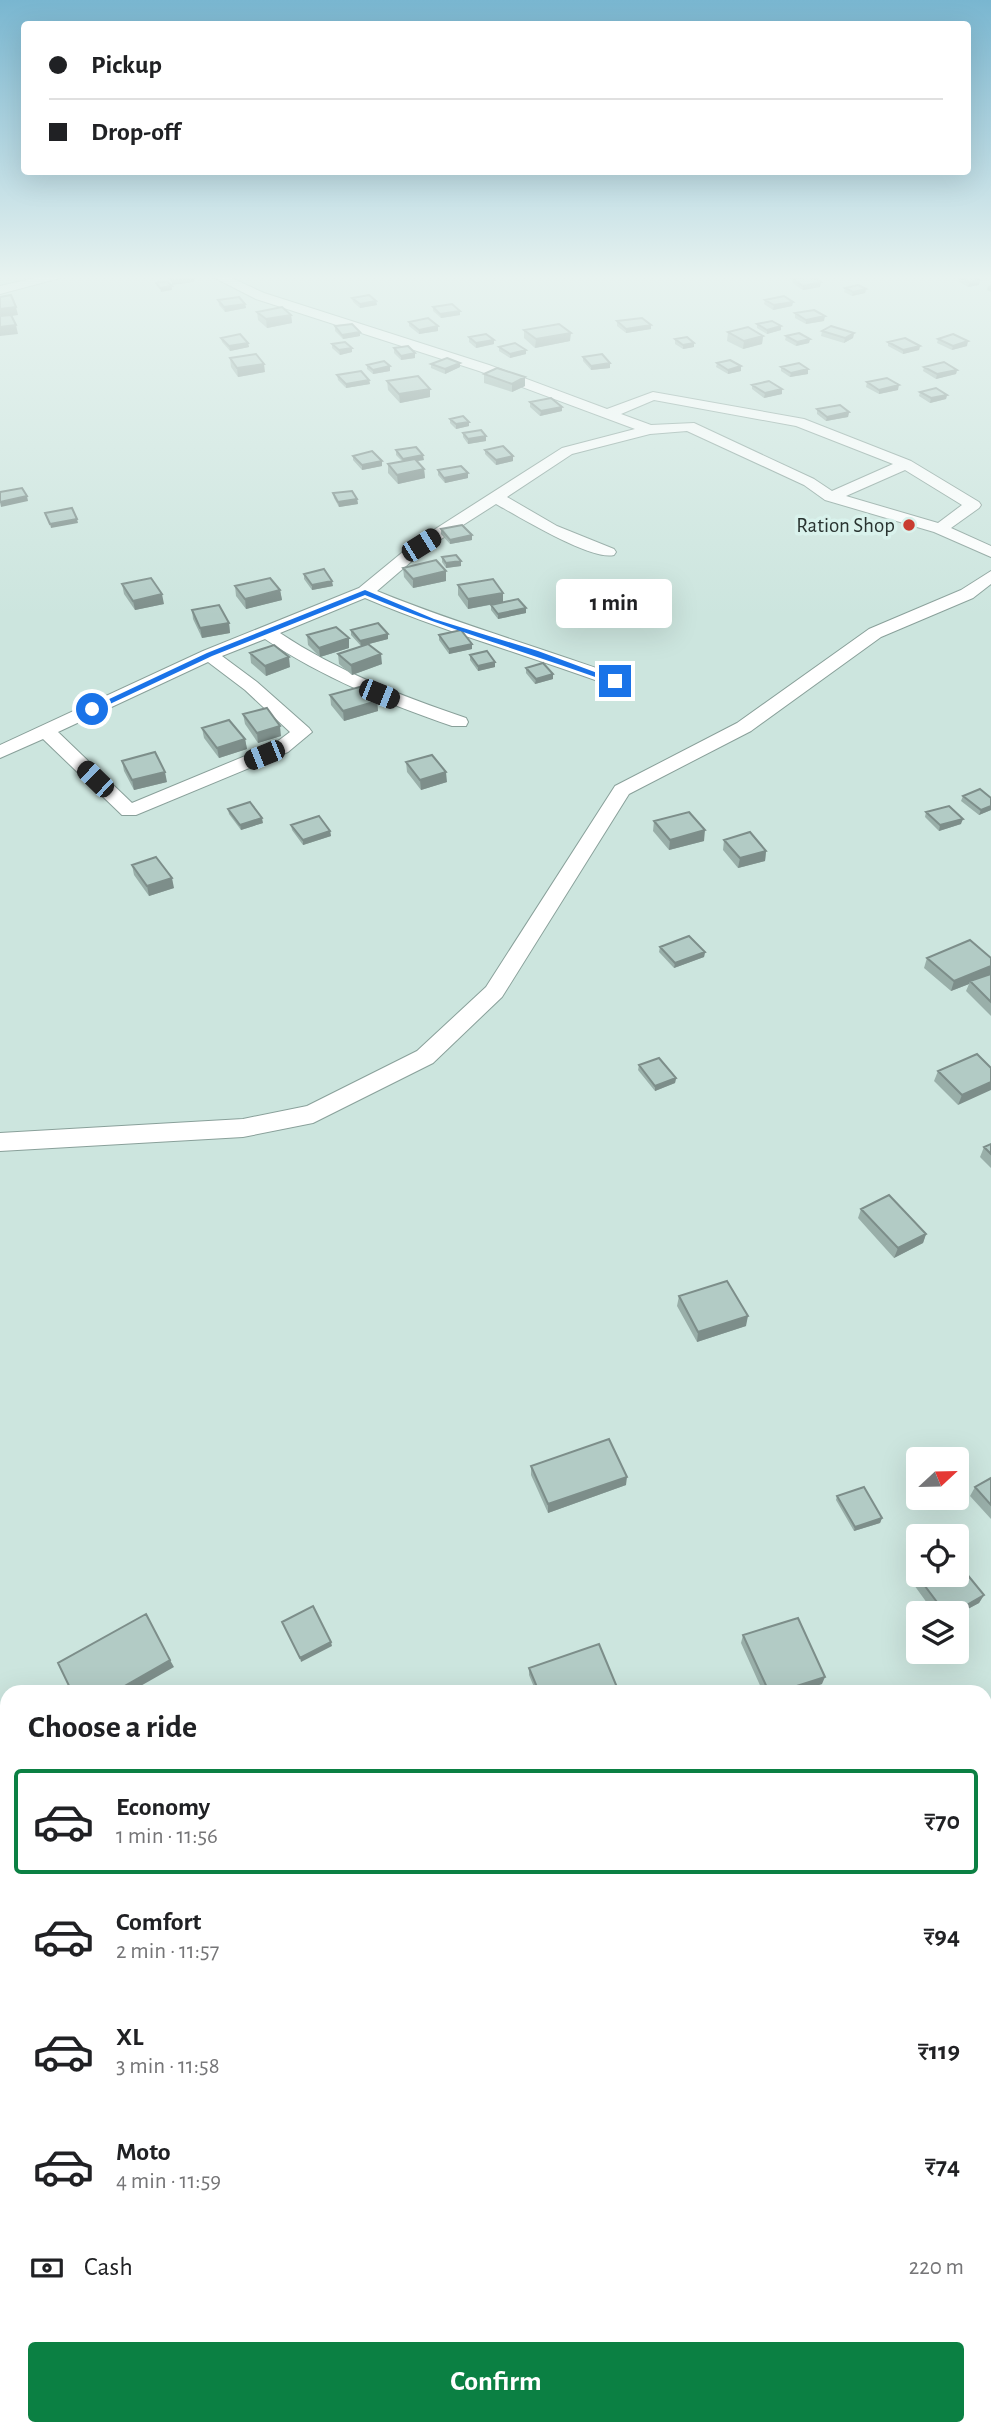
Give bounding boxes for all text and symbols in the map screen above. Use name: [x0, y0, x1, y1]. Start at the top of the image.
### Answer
text: Pickup: [91, 52, 162, 78]
text: Drop-off: [91, 119, 180, 145]
place label: Ration Shop: [796, 515, 895, 536]
marker: Ration Shop: [901, 517, 917, 533]
car: [398, 525, 445, 565]
callout: 1 min: [557, 580, 673, 628]
text: 1 min: [590, 592, 638, 615]
route end: [599, 665, 631, 697]
car: [356, 676, 403, 712]
route start: [76, 693, 108, 725]
car: [241, 737, 288, 773]
car: [73, 757, 118, 801]
north arrow: [906, 1447, 970, 1510]
map controls: [906, 1447, 969, 1664]
button: locate: [906, 1524, 969, 1587]
button: layers: [906, 1601, 969, 1664]
text: Choose a ride: [28, 1711, 197, 1743]
icon: car: [32, 1790, 95, 1853]
text: Economy: [116, 1794, 210, 1820]
text: ₹70: [924, 1808, 960, 1834]
text: 1 min · 11:56: [116, 1825, 218, 1848]
icon: car: [32, 1905, 95, 1968]
text: Comfort: [116, 1909, 201, 1935]
text: ₹94: [923, 1923, 960, 1949]
text: 2 min · 11:57: [116, 1940, 219, 1963]
icon: car: [32, 2020, 95, 2083]
text: XL: [116, 2024, 143, 2050]
text: ₹119: [918, 2038, 960, 2064]
text: 3 min · 11:58: [116, 2055, 220, 2078]
icon: car: [32, 2135, 95, 2198]
text: Moto: [116, 2139, 171, 2165]
text: ₹74: [925, 2153, 960, 2179]
text: 4 min · 11:59: [116, 2170, 221, 2193]
icon: cash: [28, 2249, 66, 2287]
text: Cash: [84, 2254, 133, 2280]
text: 220 m: [909, 2256, 964, 2279]
button: Confirm: [28, 2342, 964, 2422]

